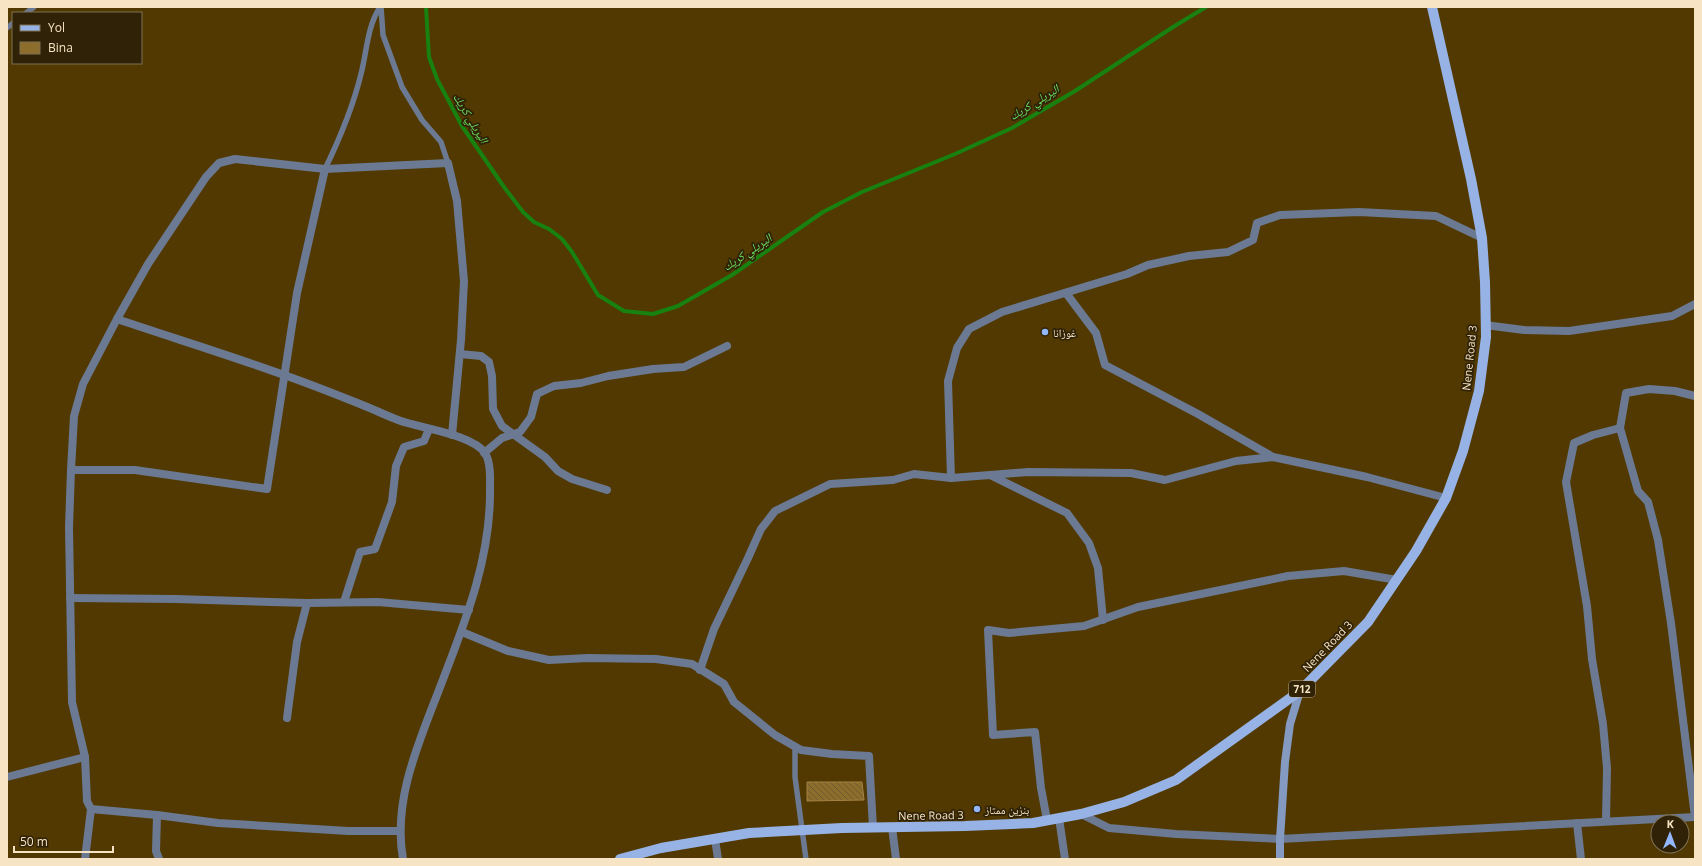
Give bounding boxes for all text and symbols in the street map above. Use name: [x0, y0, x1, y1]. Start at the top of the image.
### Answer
legend: [12, 12, 142, 64]
text: Yol: [48, 19, 65, 36]
text: Bina: [48, 39, 73, 56]
water label: اليريلي كريك: [1006, 79, 1064, 126]
water label: اليريلي كريك: [448, 90, 493, 148]
water label: اليريلي كريك: [719, 229, 777, 276]
place label: غوزانا: [1053, 325, 1077, 340]
street label: Nene Road 3: [1458, 325, 1480, 391]
marker: غوزانا: [1040, 327, 1050, 337]
street label: Nene Road 3: [1299, 617, 1355, 675]
road number: 712: [1289, 681, 1315, 697]
place label: بنزين ممتاز: [984, 802, 1029, 817]
marker: بنزين ممتاز: [972, 804, 982, 814]
street label: Nene Road 3: [898, 807, 964, 823]
north arrow: [1650, 814, 1690, 854]
text: K: [1666, 816, 1675, 831]
scale bar: [14, 828, 113, 854]
text: 50 m: [20, 833, 48, 850]

